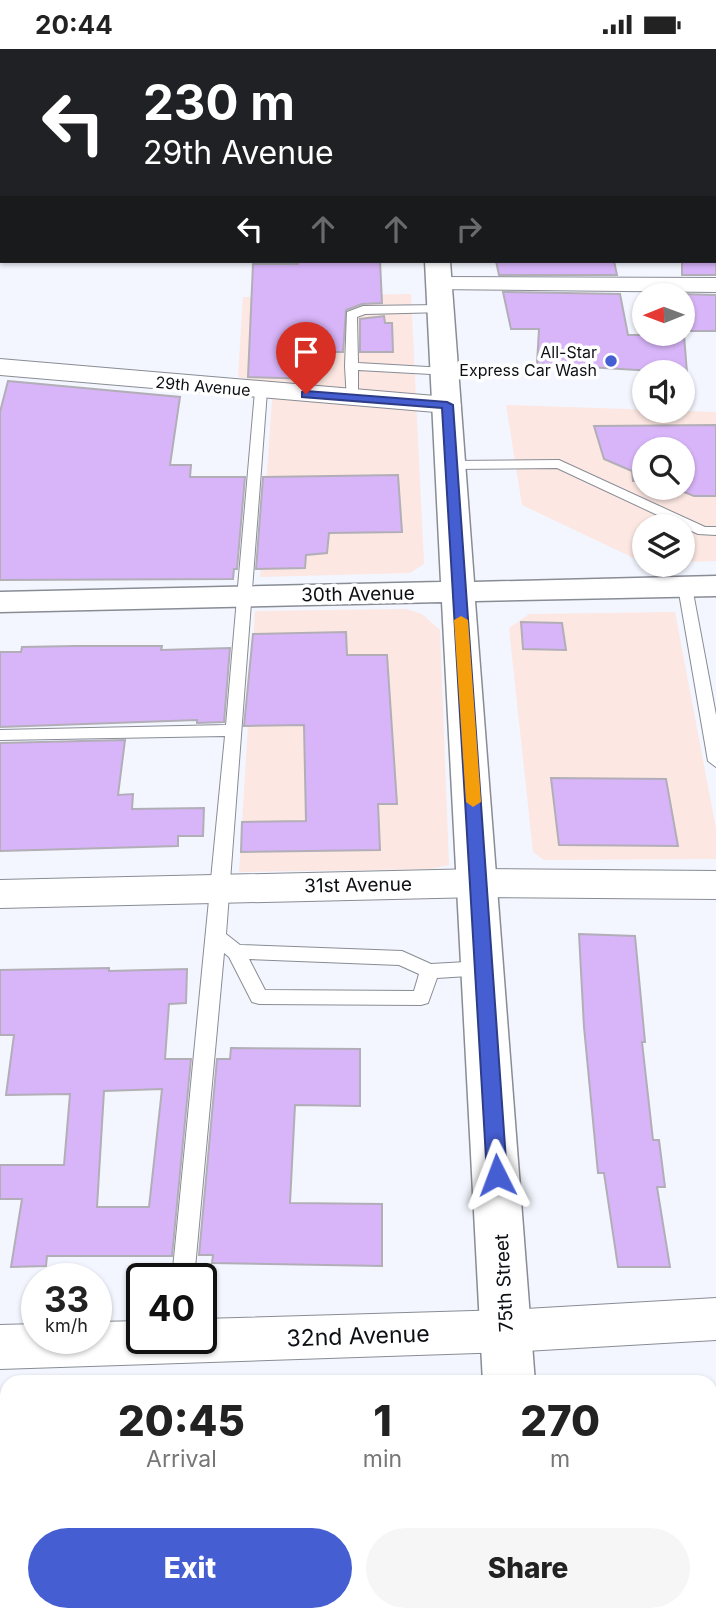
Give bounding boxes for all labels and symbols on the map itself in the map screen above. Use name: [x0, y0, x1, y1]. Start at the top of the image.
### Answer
north arrow: [632, 283, 695, 347]
pin: [276, 322, 336, 394]
place label: All-Star Express Car Wash: [459, 342, 597, 380]
marker: All-Star Express Car Wash: [603, 353, 619, 369]
street label: 29th Avenue: [155, 372, 251, 400]
street label: 30th Avenue: [301, 582, 415, 606]
street label: 31st Avenue: [304, 873, 412, 897]
position arrow: [460, 1138, 534, 1212]
street label: 75th Street: [490, 1233, 518, 1333]
speed limit sign: 40: [126, 1263, 217, 1354]
street label: 32nd Avenue: [286, 1320, 430, 1352]

